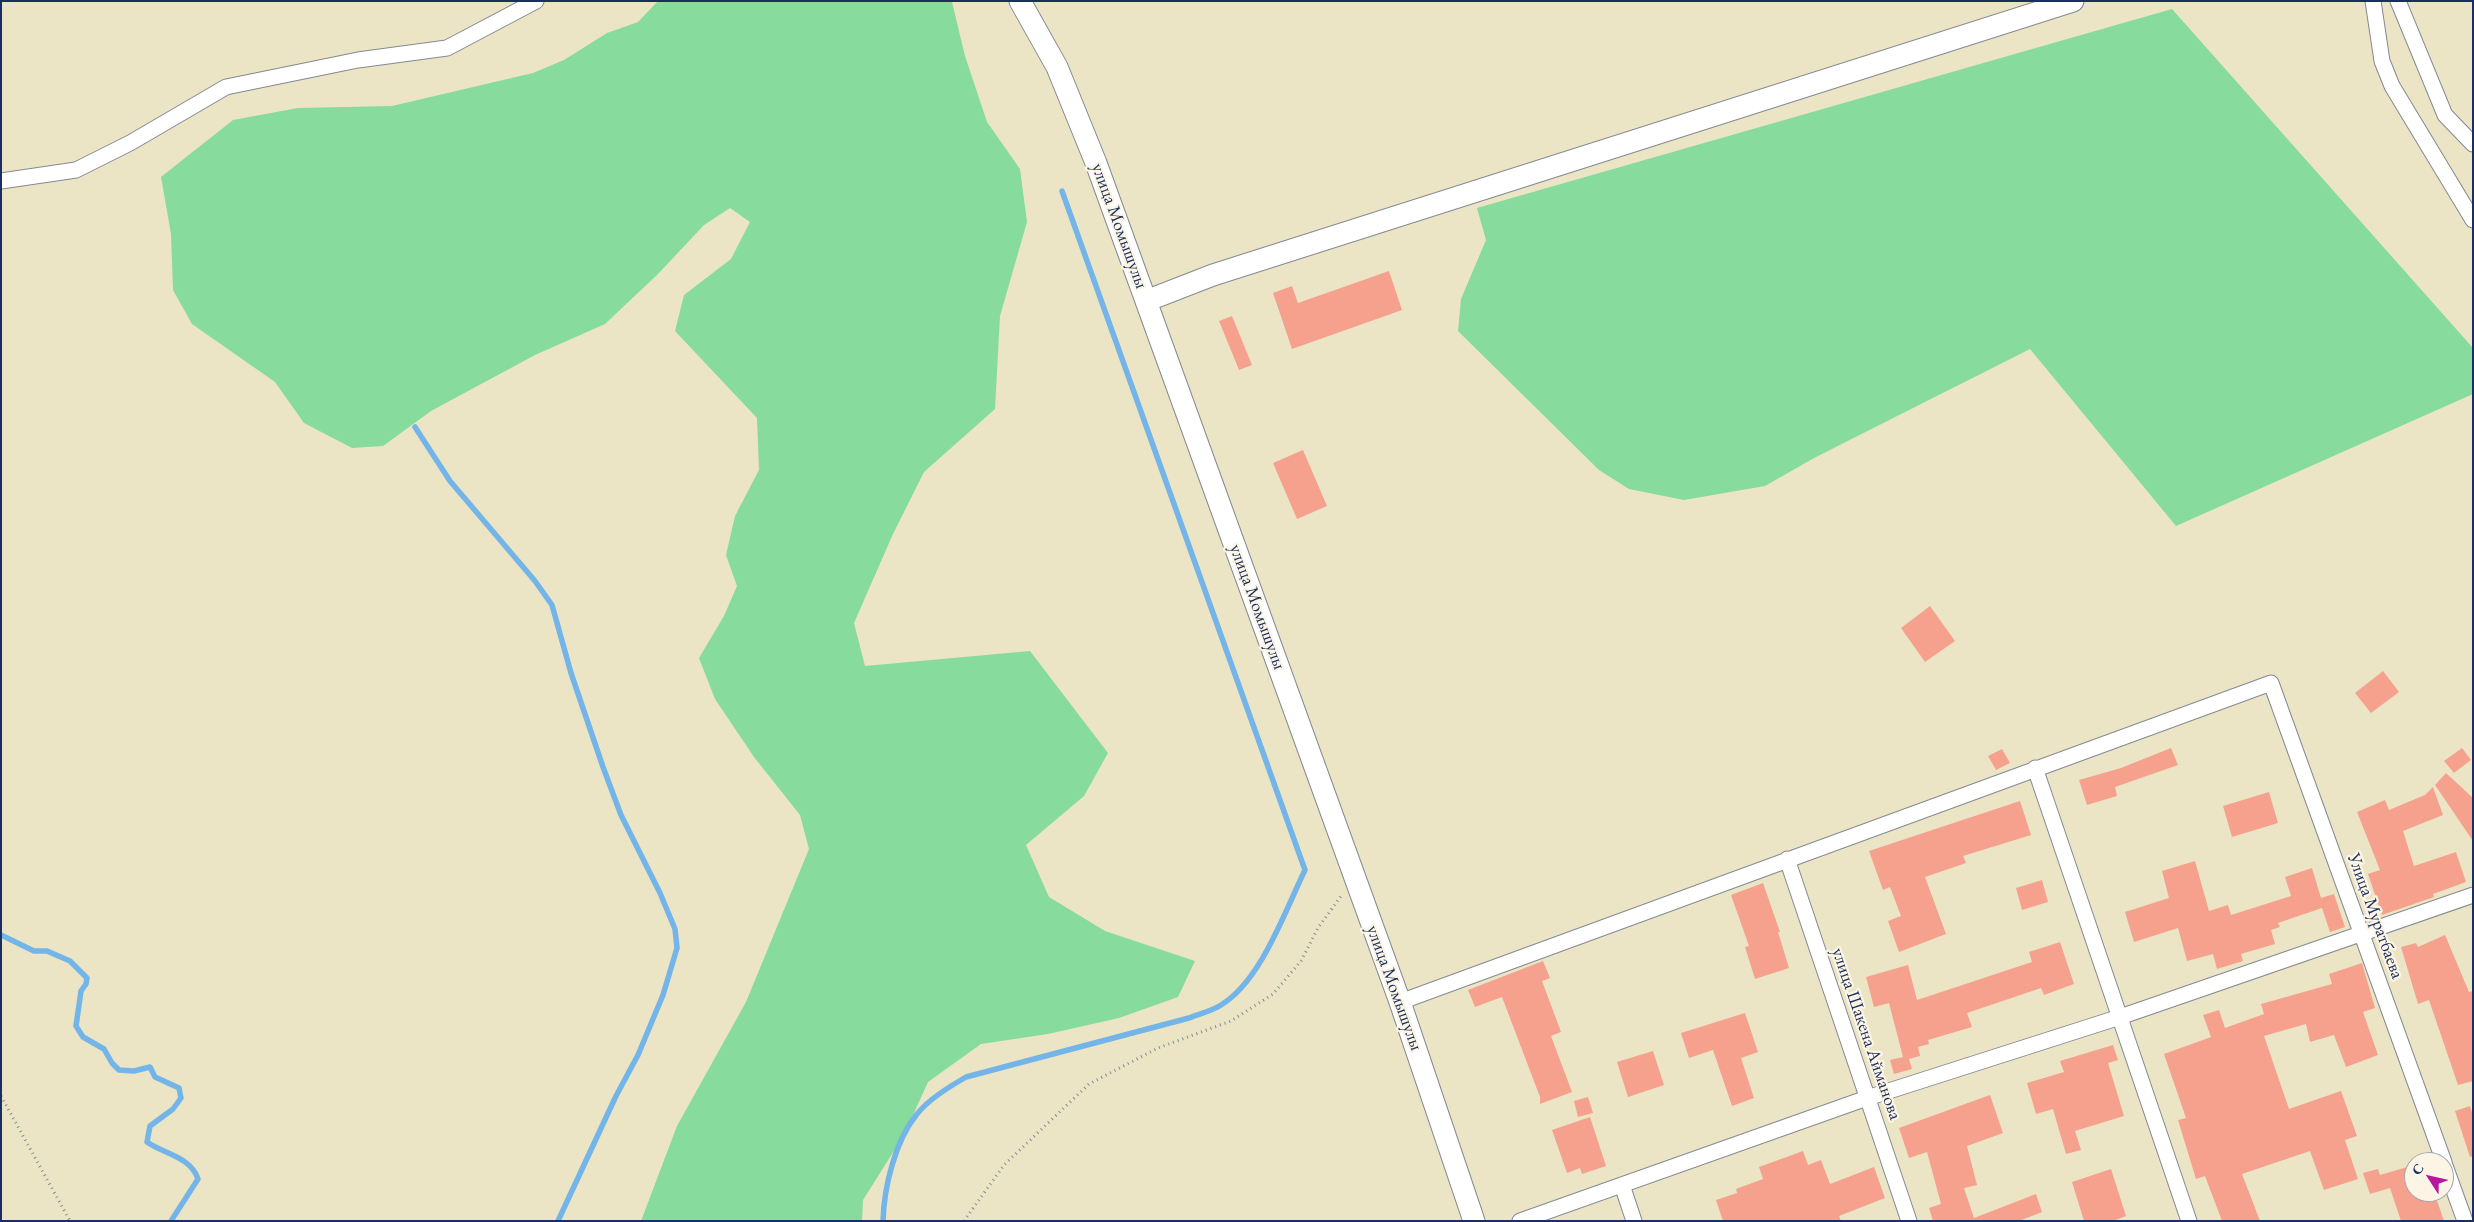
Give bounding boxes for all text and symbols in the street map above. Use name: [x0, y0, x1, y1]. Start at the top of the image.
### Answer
street label: улица Момышулы: [1086, 160, 1152, 292]
street label: улица Момышулы: [1224, 541, 1290, 673]
street label: Улица Муратбаева: [2342, 850, 2408, 982]
street label: улица Момышулы: [1361, 922, 1427, 1054]
street label: улица Шакена Айманова: [1826, 945, 1906, 1123]
north arrow: [2404, 1152, 2454, 1202]
text: С: [2407, 1160, 2428, 1178]

